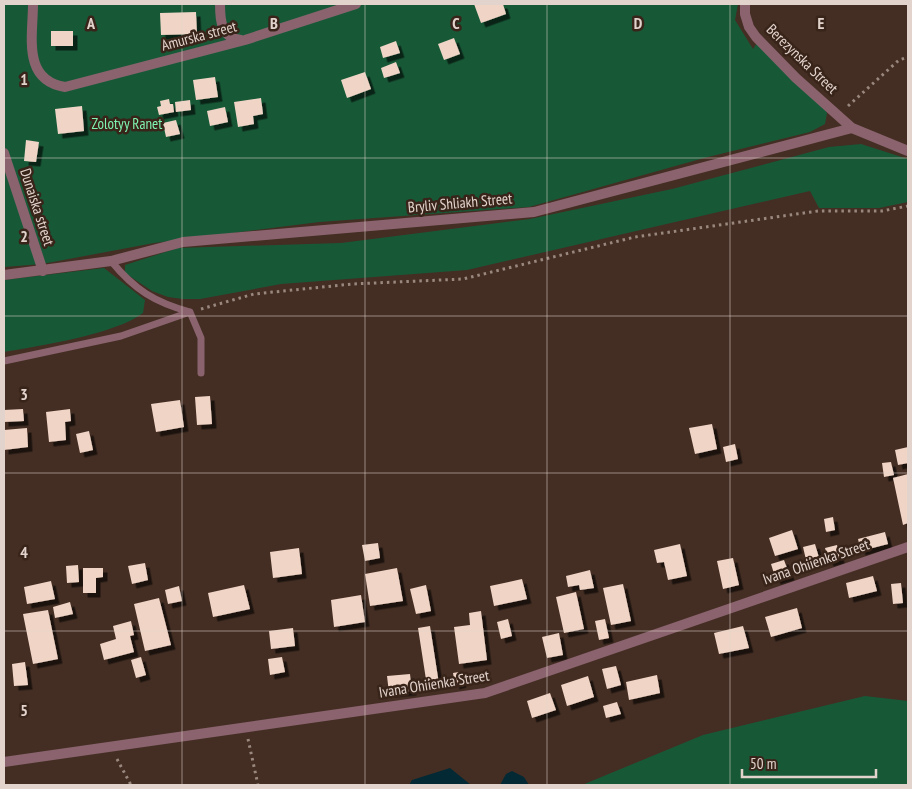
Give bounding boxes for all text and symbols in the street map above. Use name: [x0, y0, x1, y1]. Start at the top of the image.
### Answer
text: A: [86, 13, 96, 33]
text: B: [270, 13, 278, 33]
text: C: [452, 13, 460, 33]
text: D: [634, 13, 643, 33]
text: E: [818, 13, 825, 33]
street label: Amurska street: [159, 16, 239, 55]
street label: Berezynska Street: [763, 20, 842, 97]
text: 1: [20, 69, 28, 89]
park label: Zolotyy Ranet: [92, 114, 162, 133]
street label: Dunaiska street: [16, 166, 59, 248]
street label: Bryliv Shliakh Street: [407, 188, 513, 217]
text: 2: [20, 226, 28, 246]
text: 3: [20, 384, 28, 404]
street label: Ivana Ohiienka Street: [760, 534, 872, 589]
text: 4: [20, 542, 28, 562]
street label: Ivana Ohiienka Street: [377, 665, 490, 702]
text: 5: [20, 700, 28, 720]
scale bar: [742, 746, 876, 778]
text: 50 m: [750, 754, 776, 773]

